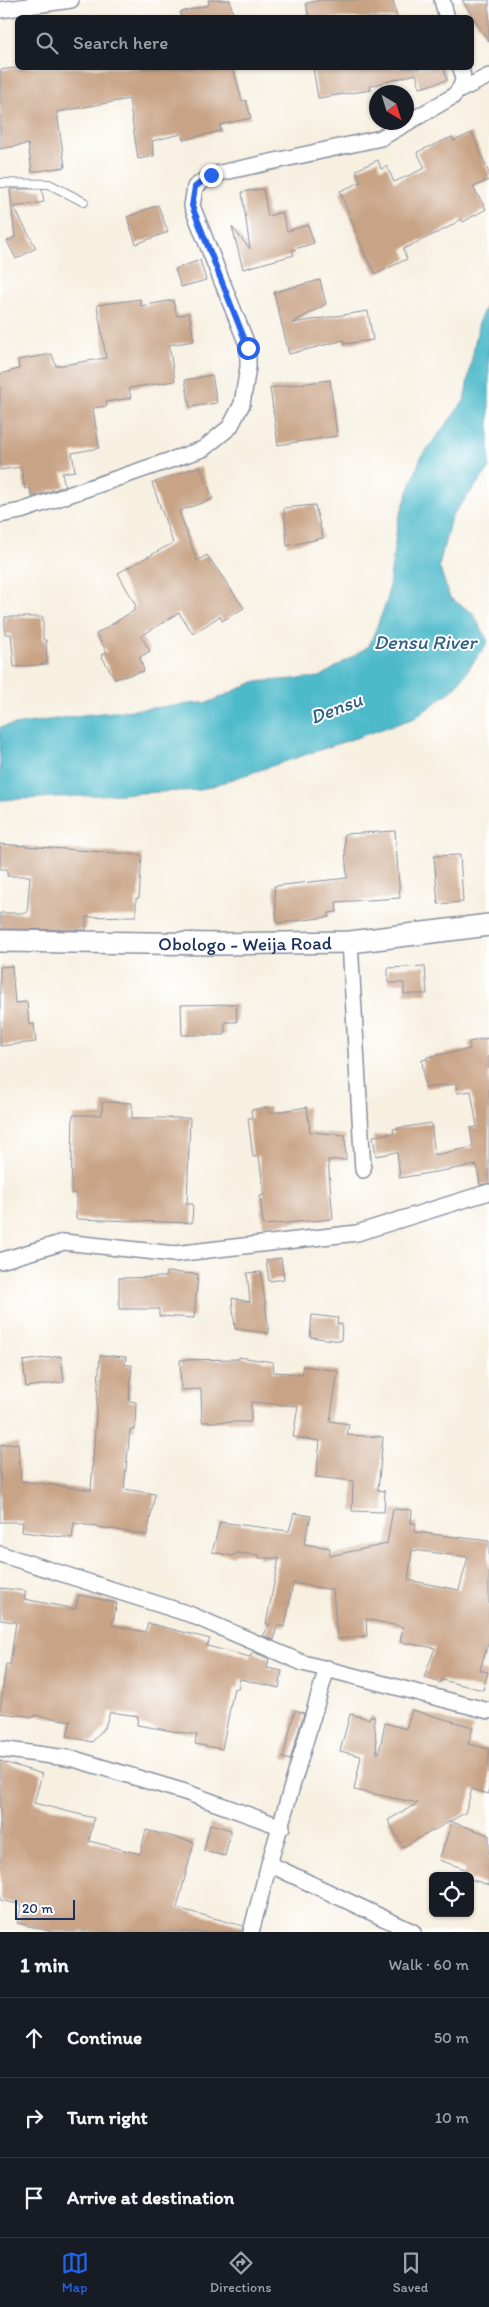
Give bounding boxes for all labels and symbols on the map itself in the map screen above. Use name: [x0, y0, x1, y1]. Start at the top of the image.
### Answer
north arrow: [369, 85, 414, 130]
route end: [200, 164, 223, 187]
route start: [237, 337, 260, 360]
water label: Densu River: [374, 630, 478, 654]
water label: Densu: [307, 687, 366, 729]
street label: Obologo - Weija Road: [158, 931, 332, 956]
scale bar: [15, 1897, 75, 1920]

